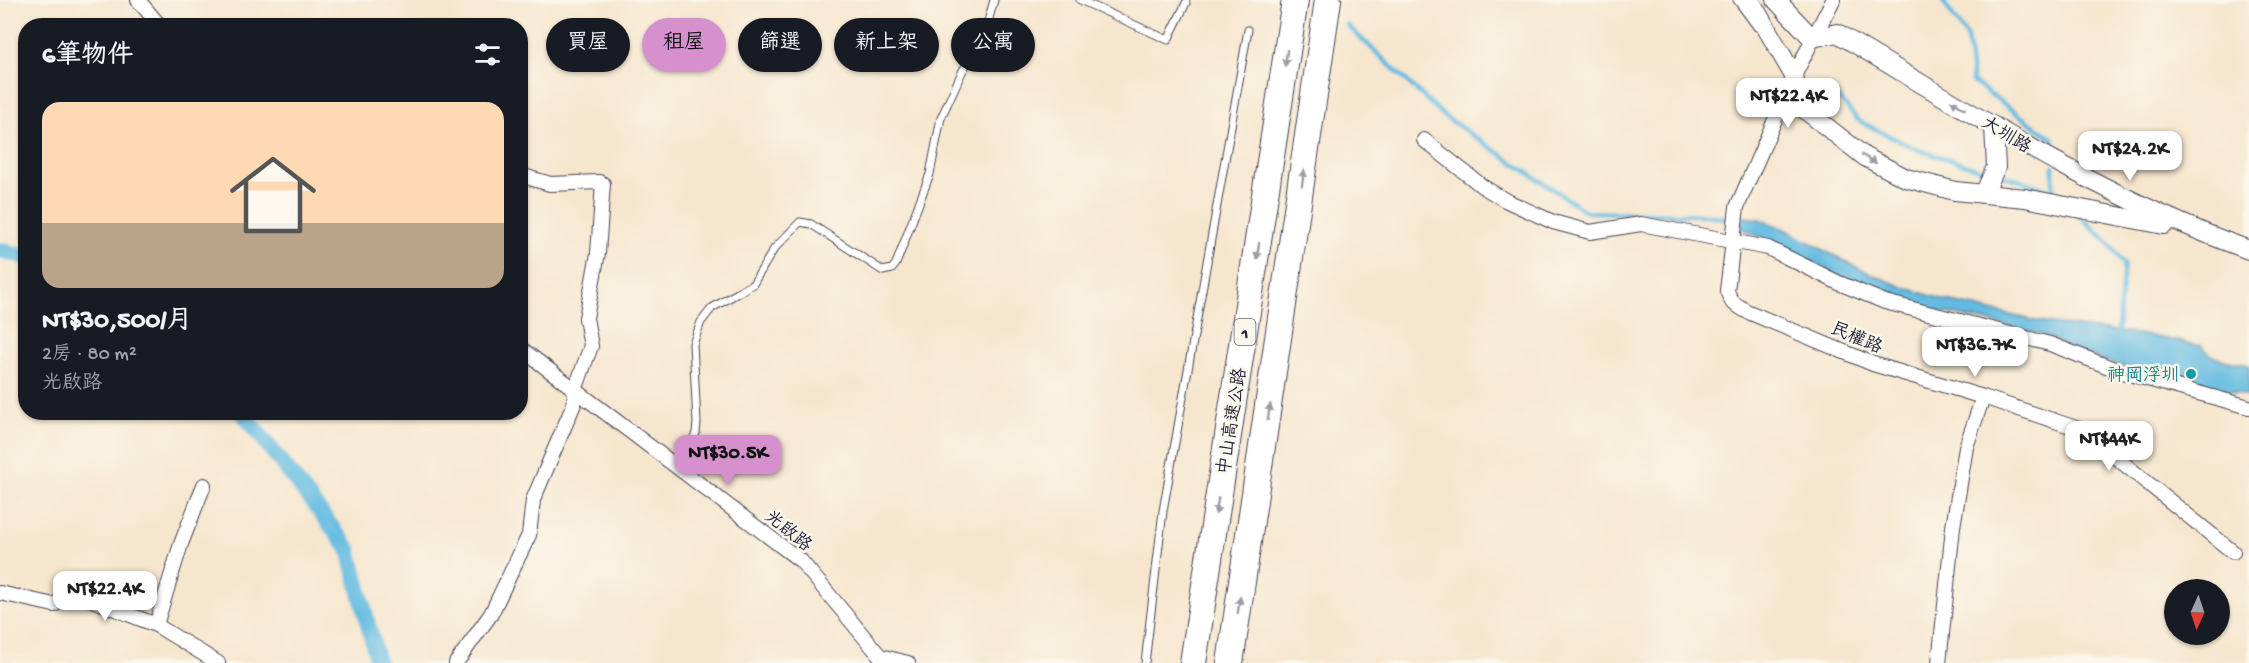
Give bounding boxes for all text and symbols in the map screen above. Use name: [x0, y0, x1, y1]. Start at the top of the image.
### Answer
chip: 買屋: [546, 18, 630, 72]
chip: 租屋: [642, 18, 726, 72]
chip: 篩選: [738, 18, 822, 72]
chip: 新上架: [834, 18, 939, 72]
chip: 公寓: [951, 18, 1035, 72]
icon: filters: [471, 38, 504, 71]
text: 6筆物件: [42, 42, 133, 73]
one-way arrow: [1282, 48, 1291, 67]
pin: NT$22.4K: [1726, 78, 1850, 129]
text: NT$22.4K: [1750, 86, 1826, 109]
one-way arrow: [1949, 100, 1966, 110]
street label: 大圳路: [1977, 112, 2035, 159]
pin: NT$24.2K: [2068, 131, 2192, 182]
text: NT$24.2K: [2092, 139, 2168, 162]
icon: home: [219, 141, 327, 249]
one-way arrow: [1861, 153, 1877, 164]
one-way arrow: [1298, 168, 1307, 187]
one-way arrow: [1253, 241, 1262, 260]
text: NT$30,500/月: [42, 307, 193, 338]
street label: 民權路: [1827, 318, 1885, 360]
road number: 1: [1234, 319, 1256, 345]
pin: NT$36.7K: [1913, 327, 2037, 378]
text: NT$36.7K: [1936, 335, 2014, 358]
text: 2房 · 80 m²: [42, 344, 137, 367]
place label: 神岡浮圳: [2107, 365, 2179, 387]
street label: 中山高速公路: [1214, 366, 1252, 476]
marker: 神岡浮圳: [2184, 367, 2198, 381]
text: 光啟路: [42, 373, 102, 396]
one-way arrow: [1264, 403, 1273, 422]
pin: NT$44K: [2060, 421, 2158, 472]
text: NT$44K: [2079, 429, 2139, 452]
pin: NT$30.5K: [666, 435, 790, 486]
text: NT$30.5K: [688, 443, 768, 466]
one-way arrow: [1213, 496, 1222, 515]
street label: 光啟路: [760, 506, 816, 557]
pin: NT$22.4K: [43, 571, 167, 622]
text: NT$22.4K: [67, 579, 143, 602]
north arrow: [2164, 579, 2230, 645]
map controls: [2164, 579, 2230, 645]
one-way arrow: [1235, 596, 1244, 615]

